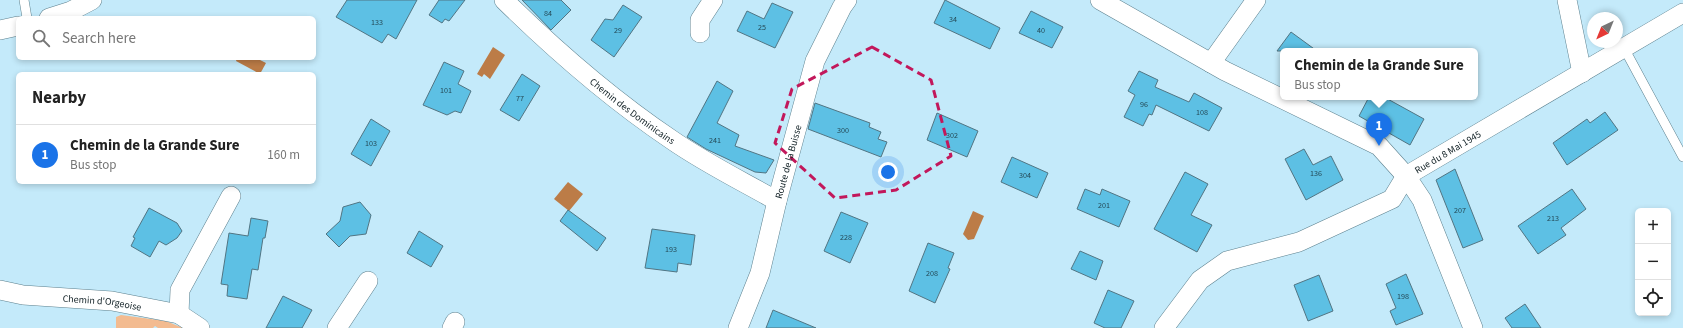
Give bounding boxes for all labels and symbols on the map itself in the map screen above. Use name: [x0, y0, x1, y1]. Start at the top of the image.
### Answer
house number: 84: [544, 8, 552, 19]
north arrow: [1587, 12, 1623, 48]
house number: 34: [949, 14, 957, 25]
house number: 133: [371, 17, 383, 28]
house number: 25: [758, 22, 766, 33]
house number: 29: [614, 25, 622, 36]
house number: 40: [1037, 25, 1045, 36]
street label: Chemin des Dominicains: [587, 75, 678, 148]
house number: 101: [440, 85, 452, 96]
house number: 77: [516, 93, 524, 104]
house number: 96: [1140, 99, 1148, 110]
house number: 108: [1196, 107, 1208, 118]
pin: 1: [1366, 113, 1392, 146]
street label: Route de la Buisse: [772, 123, 805, 200]
house number: 300: [837, 125, 849, 136]
street label: Rue du 8 Mai 1945: [1412, 127, 1484, 177]
house number: 302: [946, 130, 958, 141]
house number: 241: [709, 135, 721, 146]
house number: 103: [365, 138, 377, 149]
your location: [878, 162, 898, 182]
house number: 136: [1310, 168, 1322, 179]
house number: 304: [1019, 170, 1031, 181]
house number: 201: [1098, 200, 1110, 211]
house number: 207: [1454, 205, 1466, 216]
house number: 213: [1547, 213, 1559, 224]
house number: 228: [840, 232, 852, 243]
house number: 193: [665, 244, 677, 255]
house number: 208: [926, 268, 938, 279]
house number: 198: [1397, 291, 1409, 302]
street label: Chemin d'Orgeoise: [62, 292, 143, 315]

